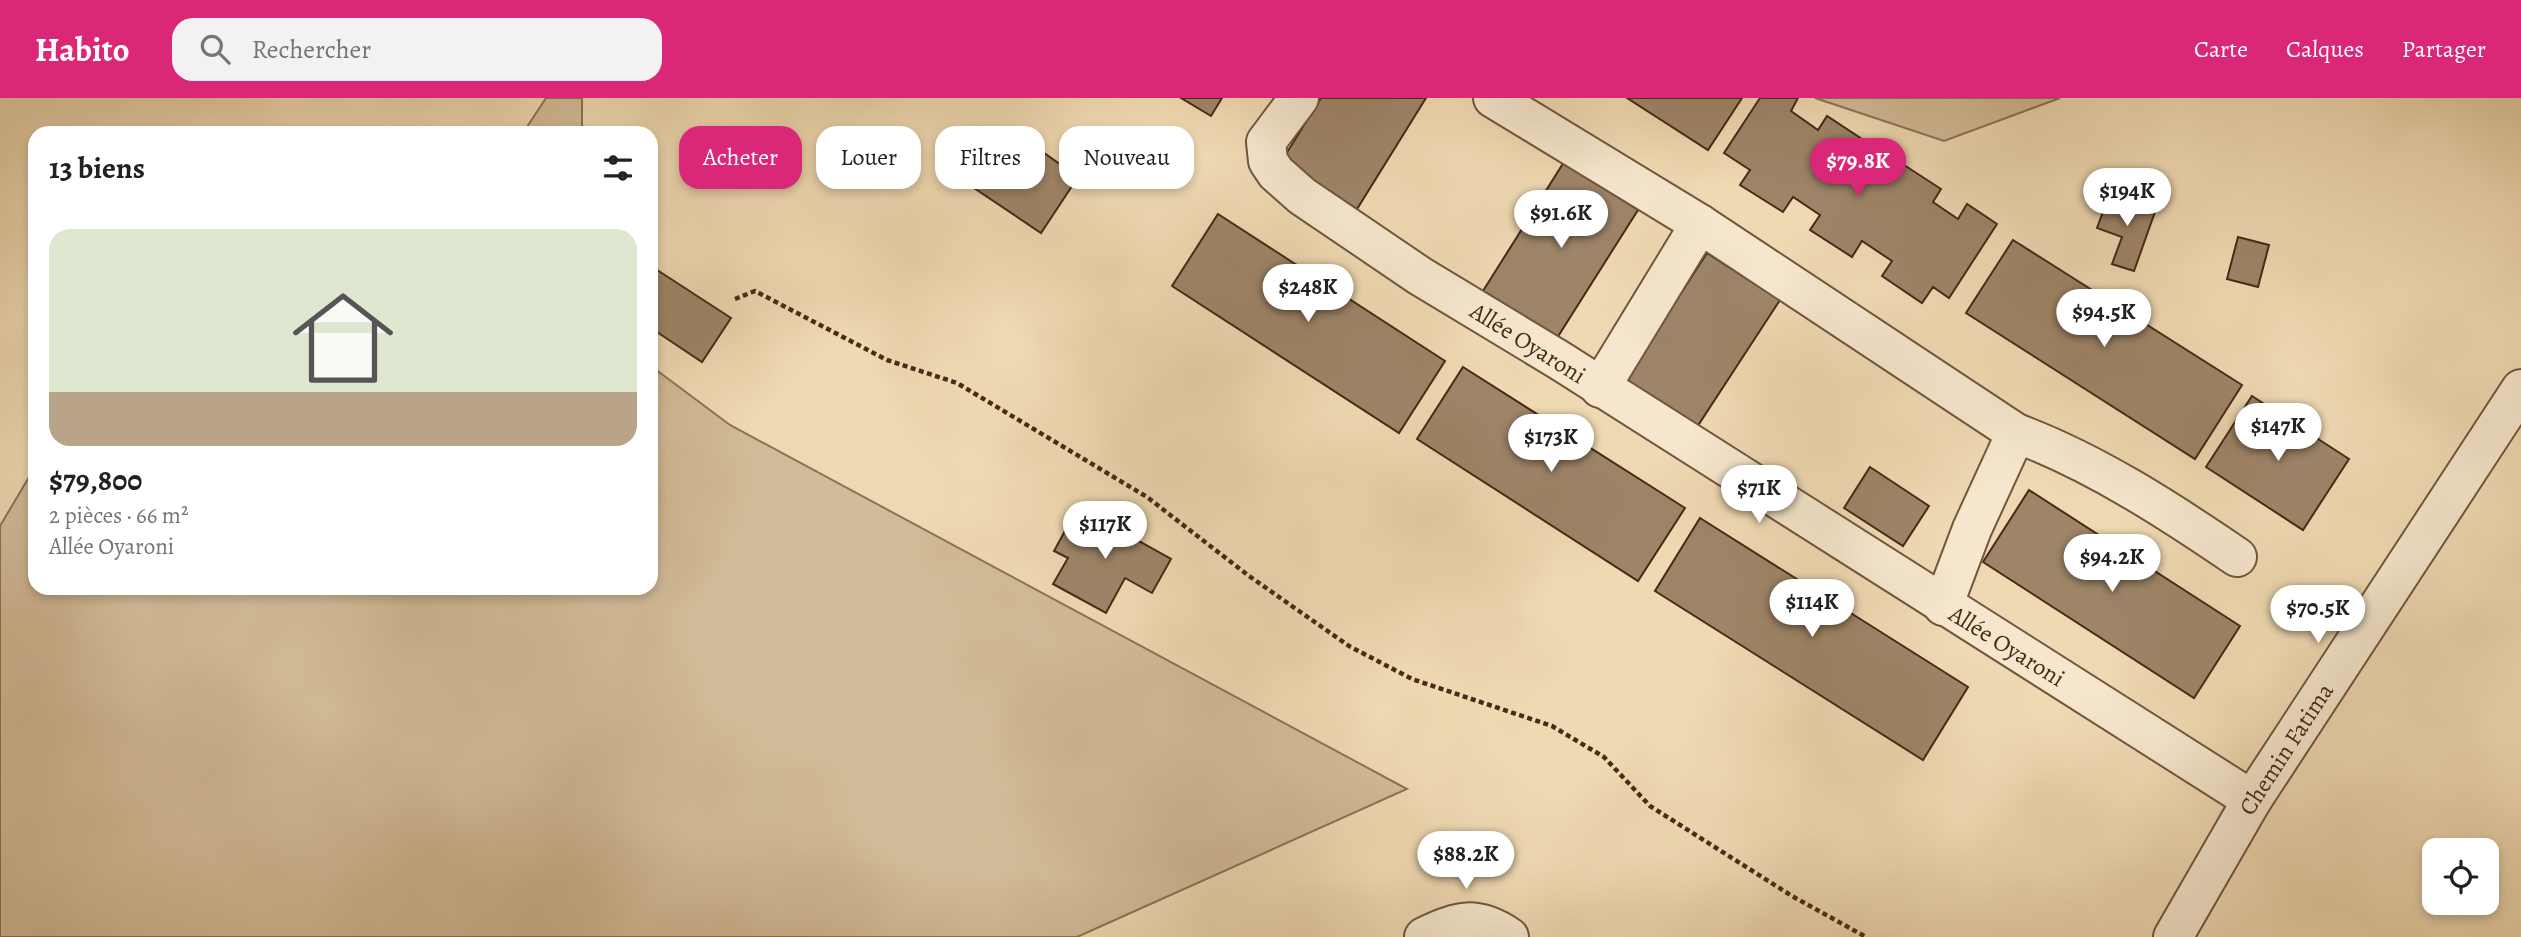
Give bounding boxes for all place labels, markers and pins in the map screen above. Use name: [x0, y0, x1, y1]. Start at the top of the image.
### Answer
pin: $79.8K: [1801, 139, 1915, 198]
pin: $194K: [2078, 169, 2176, 228]
pin: $91.6K: [1504, 190, 1618, 250]
pin: $248K: [1259, 264, 1357, 324]
pin: $94.5K: [2047, 289, 2161, 349]
pin: $147K: [2229, 404, 2327, 463]
pin: $173K: [1502, 414, 1600, 474]
pin: $71K: [1718, 466, 1800, 525]
pin: $117K: [1056, 502, 1154, 561]
pin: $94.2K: [2055, 534, 2169, 594]
pin: $114K: [1763, 580, 1861, 639]
pin: $70.5K: [2261, 586, 2375, 645]
pin: $88.2K: [1409, 832, 1523, 891]

